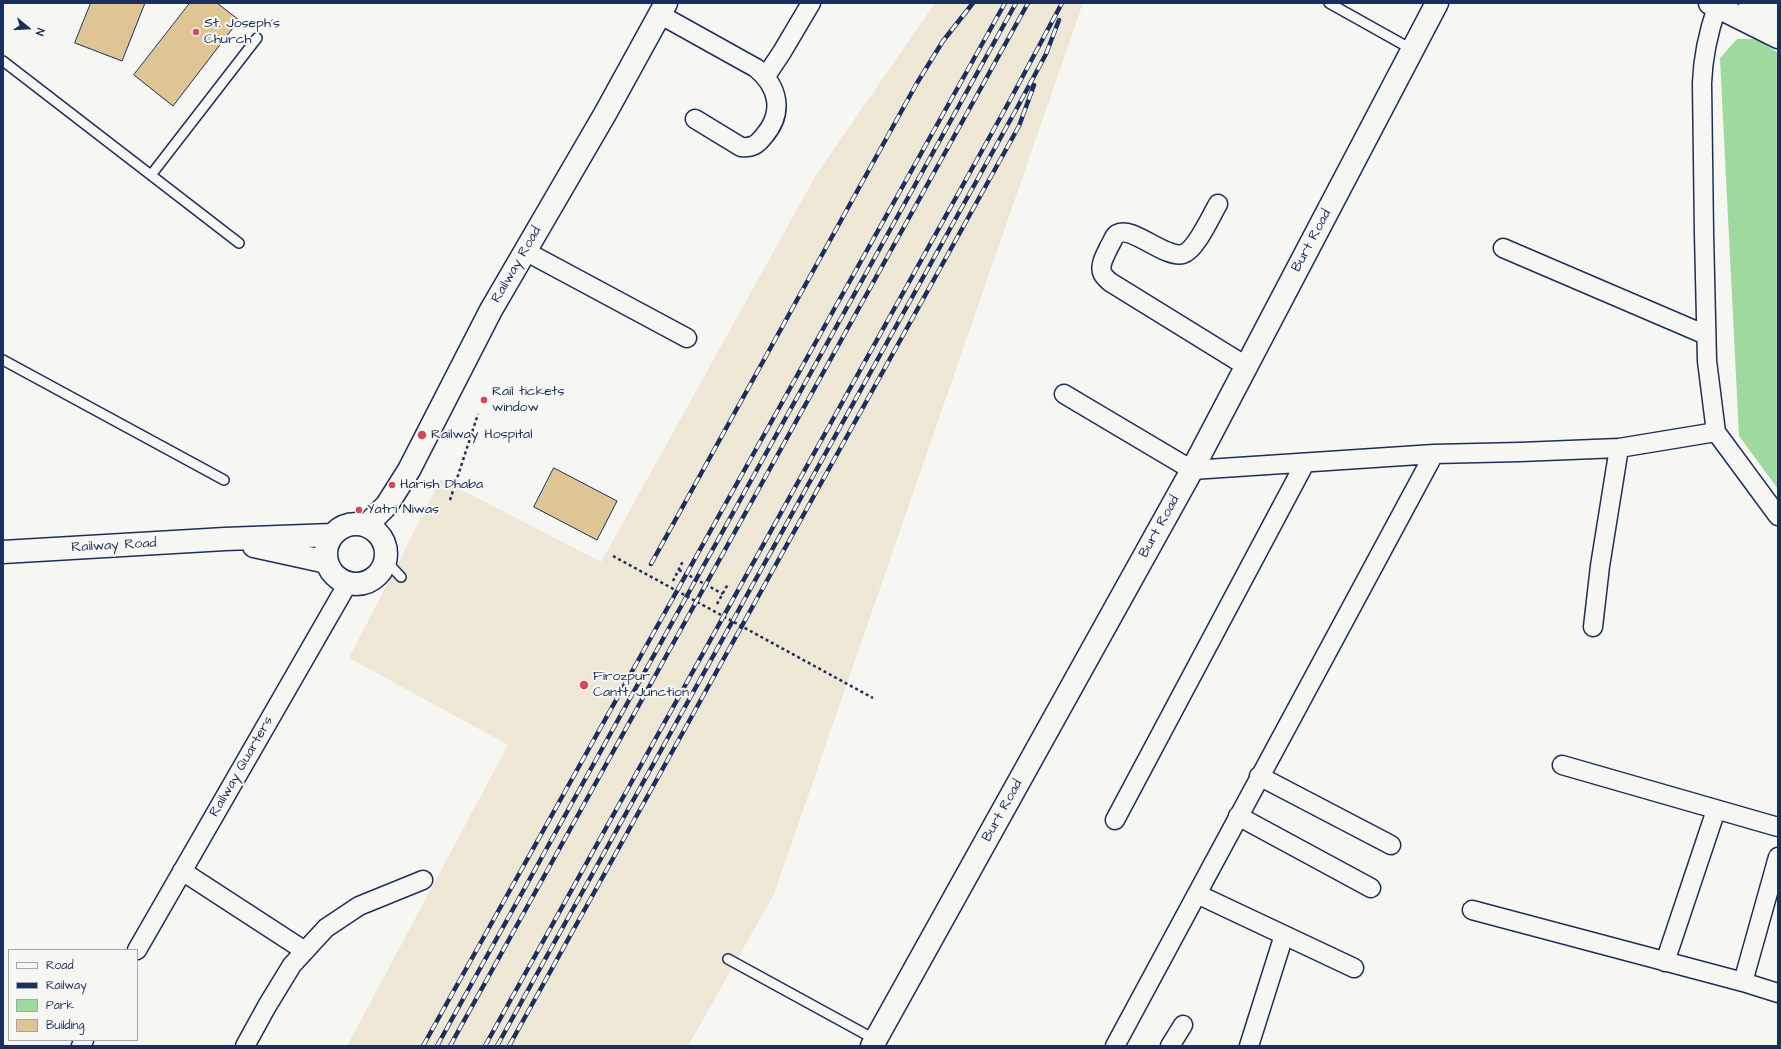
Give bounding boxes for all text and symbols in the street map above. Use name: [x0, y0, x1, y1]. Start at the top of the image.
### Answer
north arrow: [8, 8, 48, 48]
place label: St. Joseph's Church: [204, 16, 280, 48]
text: N: [32, 26, 48, 37]
marker: St. Joseph's Church: [191, 27, 201, 37]
street label: Burt Road: [1289, 207, 1335, 275]
street label: Railway Road: [488, 224, 546, 306]
place label: Rail tickets window: [492, 384, 565, 416]
marker: Rail tickets window: [479, 395, 489, 405]
place label: Railway Hospital: [431, 427, 532, 443]
marker: Railway Hospital: [416, 429, 428, 441]
place label: Harish Dhaba: [400, 477, 483, 493]
marker: Harish Dhaba: [387, 480, 397, 490]
street label: Burt Road: [1136, 493, 1184, 561]
place label: Yatri Niwas: [367, 502, 439, 518]
marker: Yatri Niwas: [354, 505, 364, 515]
street label: Railway Road: [71, 535, 157, 557]
place label: Firozpur Cantt. Junction: [593, 669, 689, 702]
marker: Firozpur Cantt. Junction: [578, 679, 590, 691]
street label: Railway Quarters: [206, 714, 278, 820]
street label: Burt Road: [979, 777, 1027, 845]
legend: [8, 949, 138, 1041]
text: Road: [46, 957, 74, 974]
text: Railway: [46, 977, 87, 994]
text: Park: [46, 997, 74, 1014]
text: Building: [46, 1017, 84, 1034]

